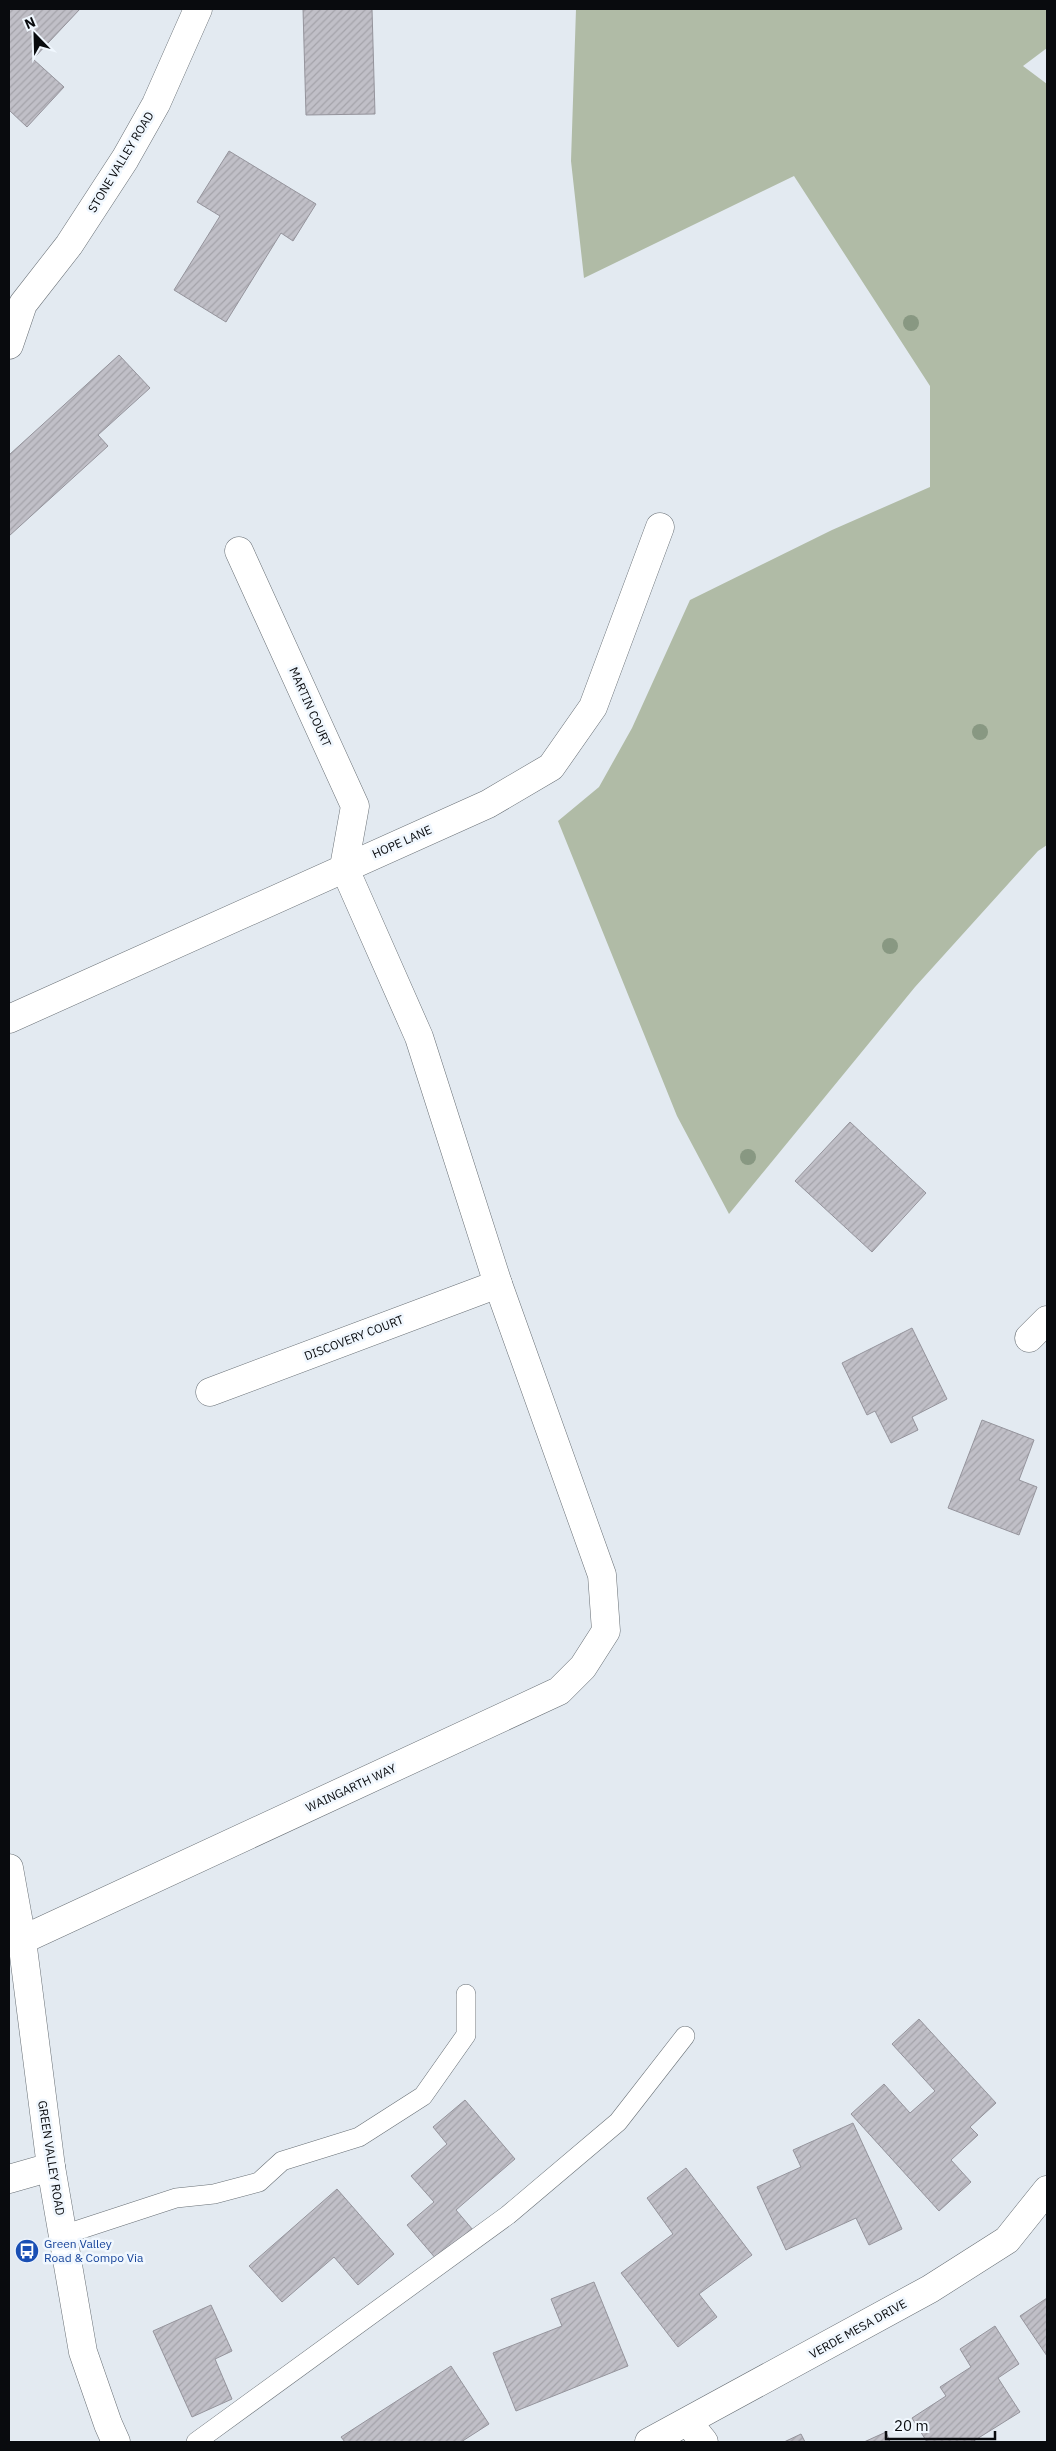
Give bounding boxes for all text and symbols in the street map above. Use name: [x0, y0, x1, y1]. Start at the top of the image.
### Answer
north arrow: [10, 10, 60, 60]
text: N: [22, 13, 38, 33]
street label: STONE VALLEY ROAD: [84, 109, 157, 215]
street label: MARTIN COURT: [286, 664, 335, 749]
street label: HOPE LANE: [370, 822, 434, 861]
street label: DISCOVERY COURT: [302, 1312, 406, 1363]
street label: WAINGARTH WAY: [303, 1760, 398, 1815]
street label: GREEN VALLEY ROAD: [35, 2099, 68, 2216]
place label: Green Valley Road & Compo Via: [44, 2236, 144, 2265]
bus stop icon: Green Valley Road & Compo Via: [14, 2238, 40, 2264]
street label: VERDE MESA DRIVE: [806, 2296, 909, 2362]
scale bar: [886, 2408, 995, 2440]
text: 20 m: [894, 2416, 929, 2435]

